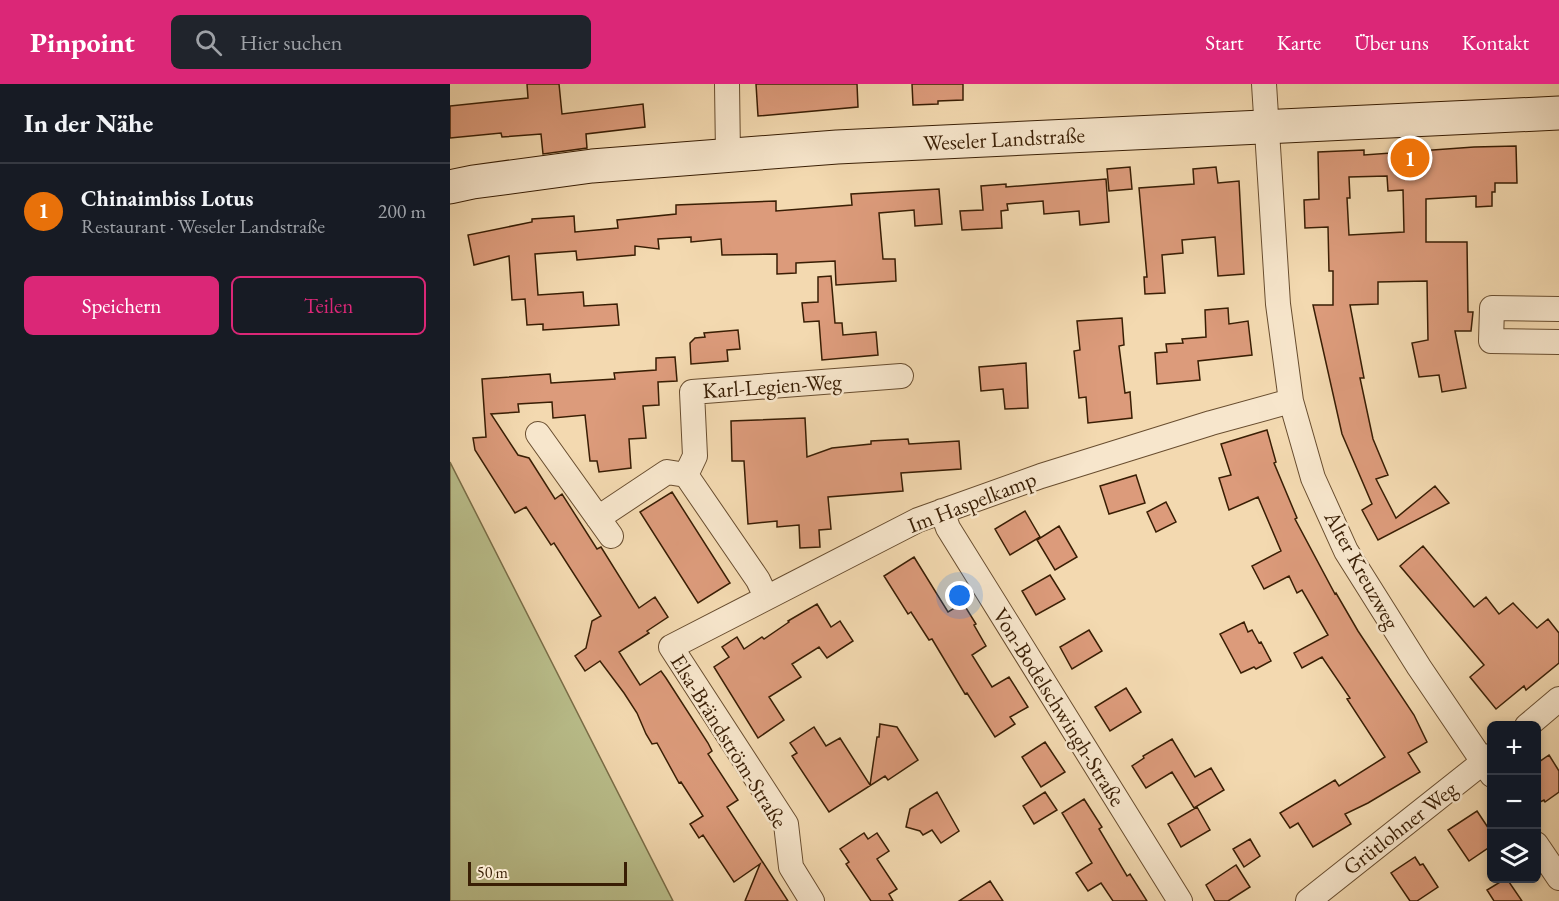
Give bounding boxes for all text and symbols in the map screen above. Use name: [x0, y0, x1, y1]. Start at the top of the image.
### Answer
search box: [171, 15, 591, 69]
text: Pinpoint: [30, 24, 135, 60]
icon: search: [192, 26, 225, 59]
text: Hier suchen: [240, 28, 342, 57]
text: Start: [1205, 29, 1244, 56]
text: Karte: [1277, 29, 1321, 56]
text: Über uns: [1354, 29, 1429, 56]
text: Kontakt: [1462, 29, 1529, 56]
text: In der Nähe: [24, 106, 153, 140]
street label: Weseler Landstraße: [922, 120, 1086, 158]
pin: 1: [1390, 136, 1430, 181]
text: Chinaimbiss Lotus: [81, 184, 253, 213]
text: 1: [38, 198, 49, 224]
text: 200 m: [378, 198, 426, 224]
text: Restaurant · Weseler Landstraße: [81, 213, 325, 239]
button: Speichern: [24, 276, 219, 335]
button: Teilen: [231, 276, 426, 335]
street label: Karl-Legien-Weg: [701, 367, 843, 405]
street label: Im Haspelkamp: [904, 464, 1040, 540]
street label: Alter Kreuzweg: [1317, 505, 1407, 635]
your location: [945, 581, 974, 610]
street label: Von-Bodelschwingh-Straße: [986, 602, 1132, 812]
street label: Elsa-Brändström-Straße: [664, 649, 794, 834]
map controls: [1487, 721, 1541, 883]
button: +: [1487, 721, 1541, 775]
street label: Grütlohner Weg: [1337, 774, 1463, 882]
button: −: [1487, 775, 1541, 829]
button: layers: [1487, 829, 1541, 883]
scale bar: [468, 859, 627, 886]
text: 50 m: [477, 862, 508, 883]

